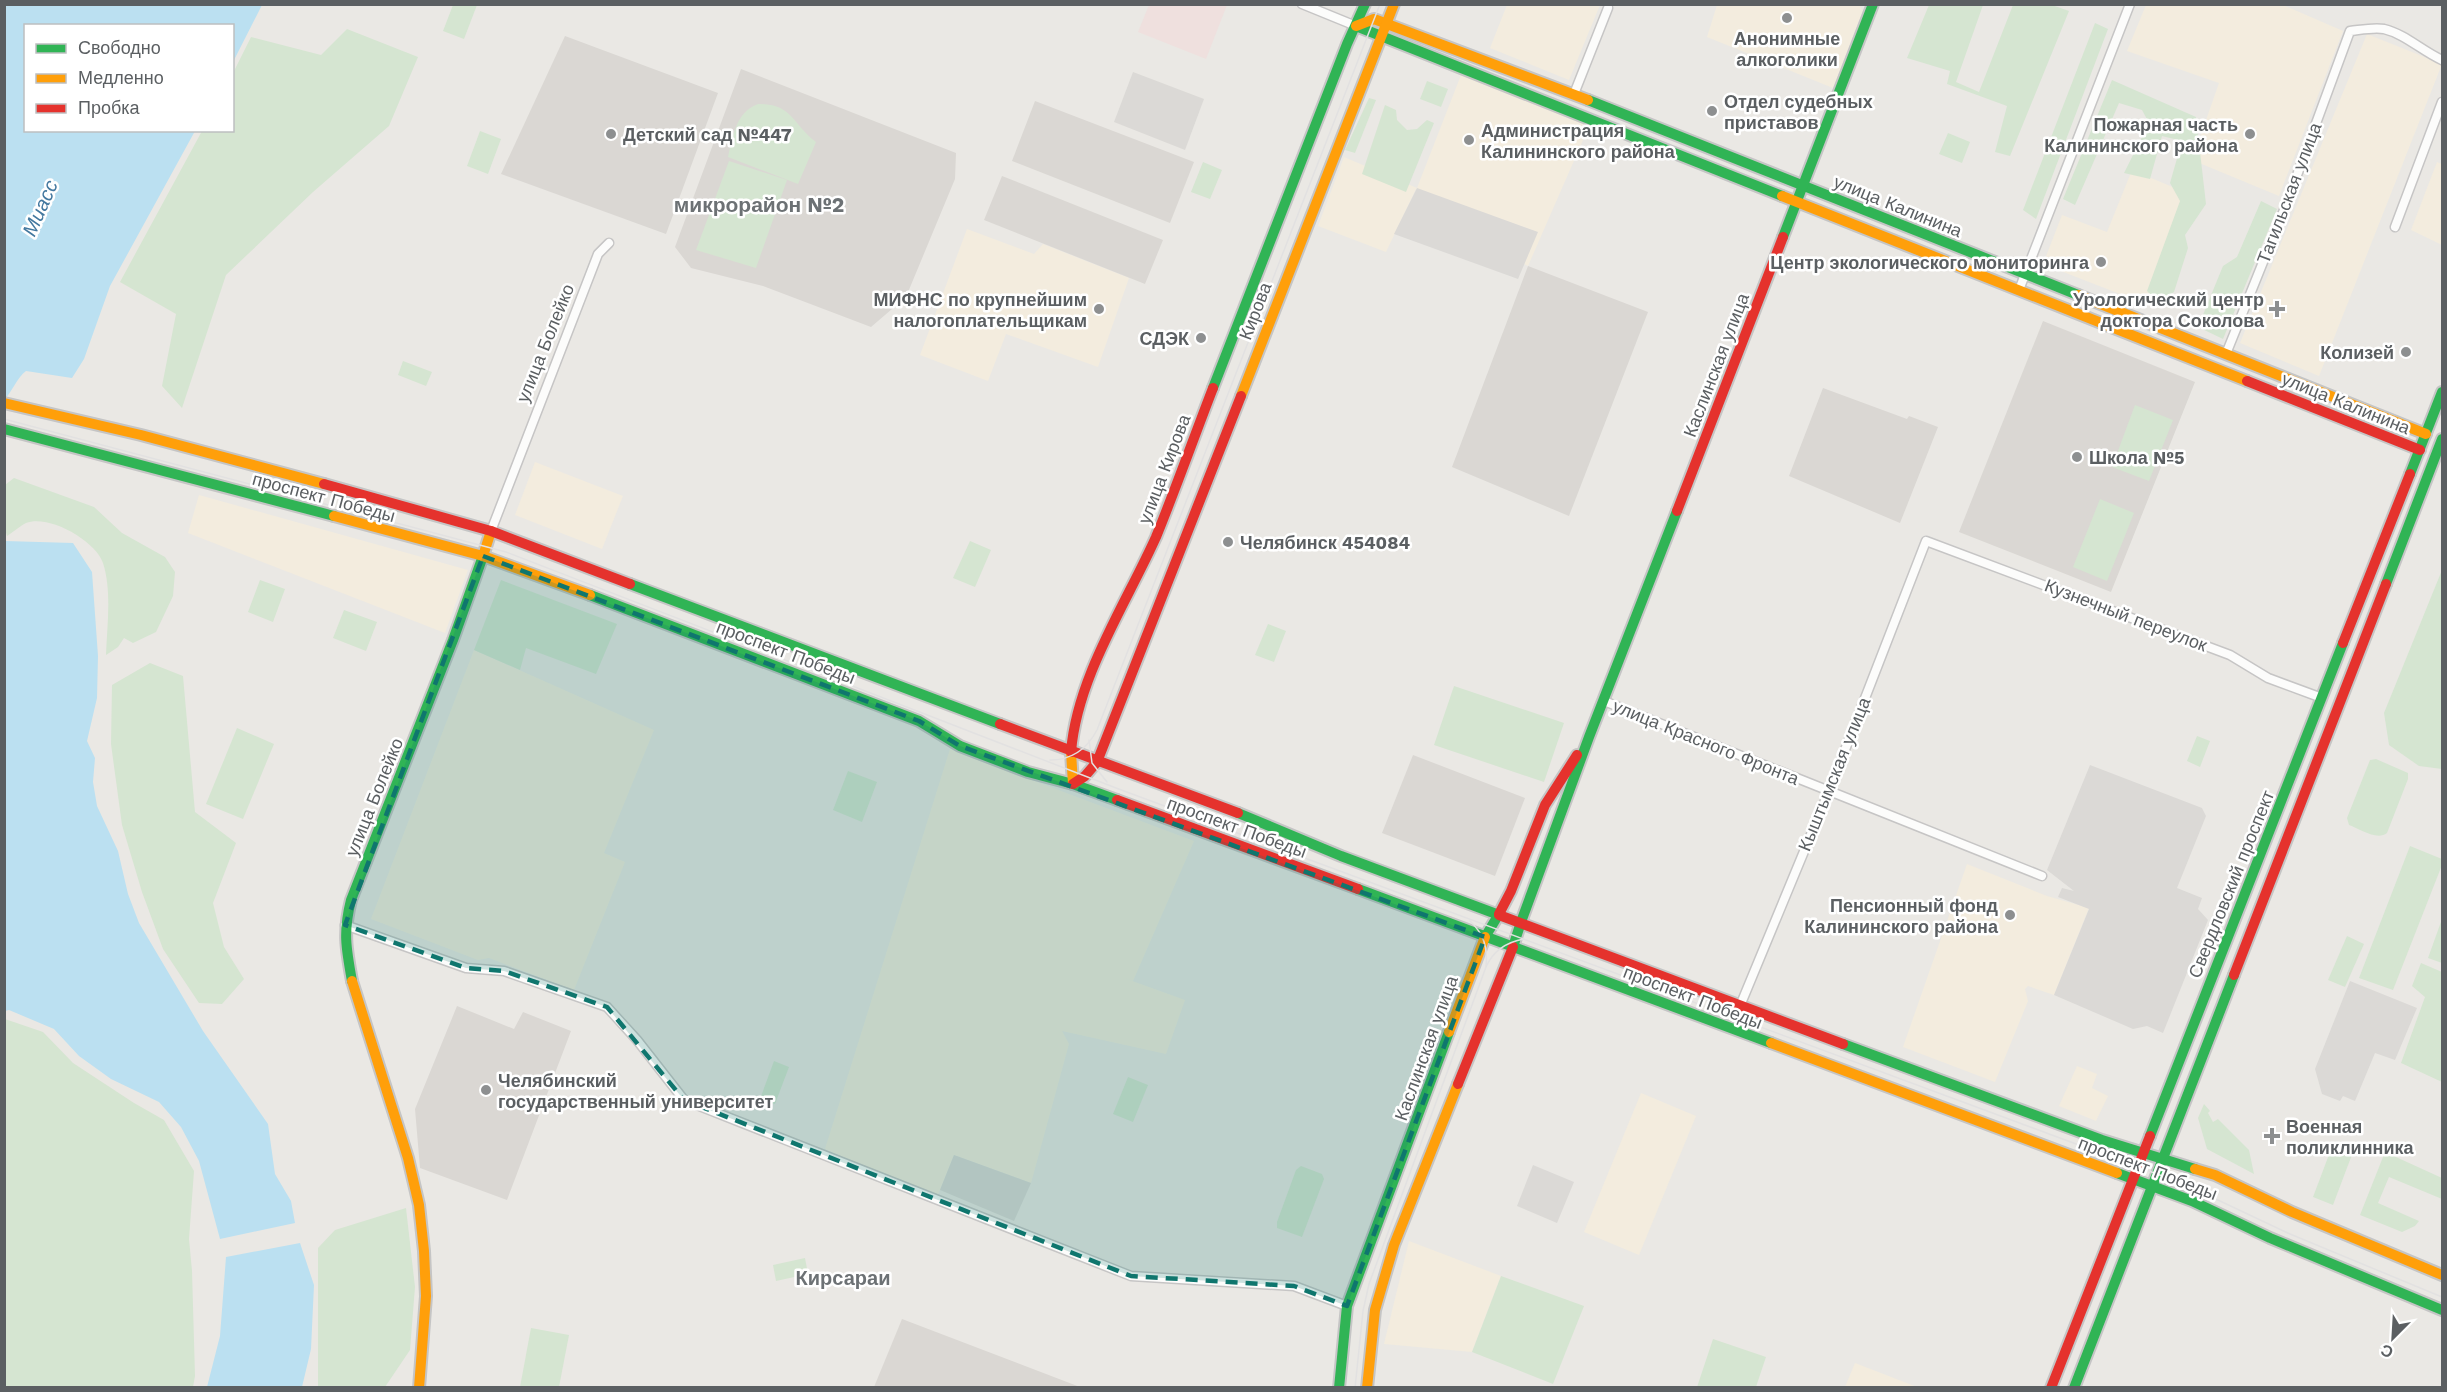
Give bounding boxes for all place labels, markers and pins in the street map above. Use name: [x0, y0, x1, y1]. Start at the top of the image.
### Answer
marker: Анонимные алкоголики: [1780, 11, 1794, 25]
place label: Анонимные алкоголики: [1734, 28, 1840, 70]
place label: Отдел судебных приставов: [1724, 91, 1873, 133]
marker: Отдел судебных приставов: [1705, 104, 1719, 118]
place label: Пожарная часть Калининского района: [2044, 114, 2239, 156]
place label: Администрация Калининского района: [1481, 120, 1676, 162]
place label: Детский сад №447: [623, 124, 792, 145]
marker: Детский сад №447: [604, 127, 618, 141]
marker: Пожарная часть Калининского района: [2243, 127, 2257, 141]
marker: Администрация Калининского района: [1462, 133, 1476, 147]
place label: Центр экологического мониторинга: [1770, 252, 2090, 273]
marker: Центр экологического мониторинга: [2094, 255, 2108, 269]
place label: МИФНС по крупнейшим налогоплательщикам: [874, 289, 1087, 331]
place label: Урологический центр доктора Соколова: [2073, 289, 2265, 331]
marker: Урологический центр доктора Соколова: [2268, 300, 2286, 318]
marker: МИФНС по крупнейшим налогоплательщикам: [1092, 302, 1106, 316]
place label: СДЭК: [1140, 328, 1190, 349]
marker: СДЭК: [1194, 331, 1208, 345]
place label: Колизей: [2320, 342, 2394, 363]
marker: Колизей: [2399, 345, 2413, 359]
place label: Школа №5: [2089, 447, 2184, 468]
marker: Школа №5: [2070, 450, 2084, 464]
place label: Челябинск 454084: [1240, 532, 1410, 553]
marker: Челябинск 454084: [1221, 535, 1235, 549]
place label: Пенсионный фонд Калининского района: [1804, 895, 1999, 937]
marker: Пенсионный фонд Калининского района: [2003, 908, 2017, 922]
place label: Челябинский государственный университет: [498, 1070, 773, 1112]
marker: Челябинский государственный университет: [479, 1083, 493, 1097]
place label: Военная поликлинника: [2286, 1116, 2414, 1158]
marker: Военная поликлинника: [2263, 1127, 2281, 1145]

